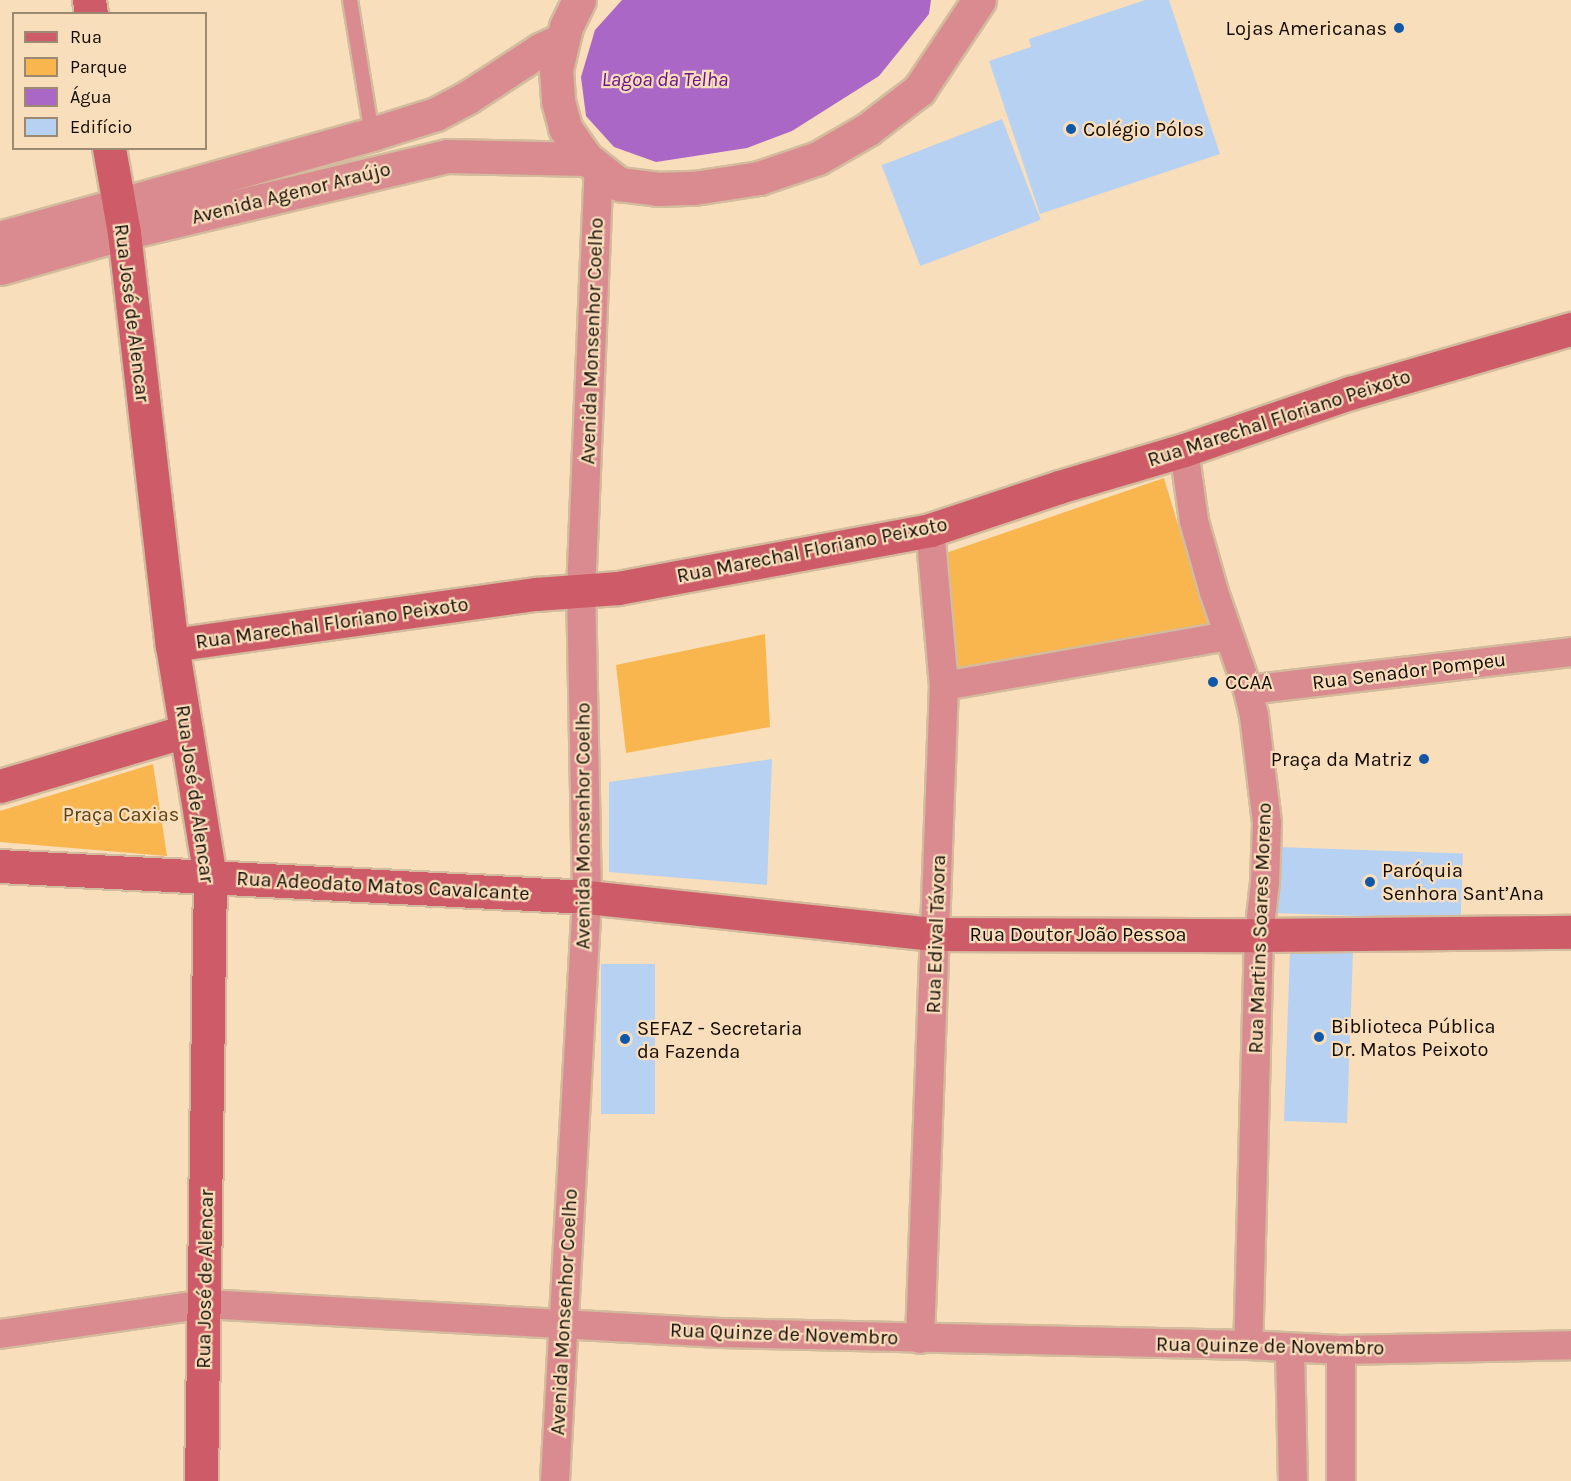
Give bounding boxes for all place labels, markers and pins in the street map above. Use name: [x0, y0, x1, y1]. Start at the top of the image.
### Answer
place label: Lojas Americanas: [1226, 16, 1387, 40]
marker: Lojas Americanas: [1392, 21, 1406, 35]
place label: Colégio Pólos: [1083, 117, 1204, 141]
marker: Colégio Pólos: [1064, 122, 1078, 136]
place label: CCAA: [1225, 670, 1272, 694]
marker: CCAA: [1206, 675, 1220, 689]
place label: Praça da Matriz: [1271, 747, 1412, 771]
marker: Praça da Matriz: [1417, 752, 1431, 766]
place label: Paróquia Senhora Sant’Ana: [1382, 858, 1544, 905]
marker: Paróquia Senhora Sant’Ana: [1363, 875, 1377, 889]
place label: Biblioteca Pública Dr. Matos Peixoto: [1331, 1014, 1496, 1061]
place label: SEFAZ - Secretaria da Fazenda: [637, 1016, 802, 1063]
marker: Biblioteca Pública Dr. Matos Peixoto: [1312, 1030, 1326, 1044]
marker: SEFAZ - Secretaria da Fazenda: [618, 1032, 632, 1046]

